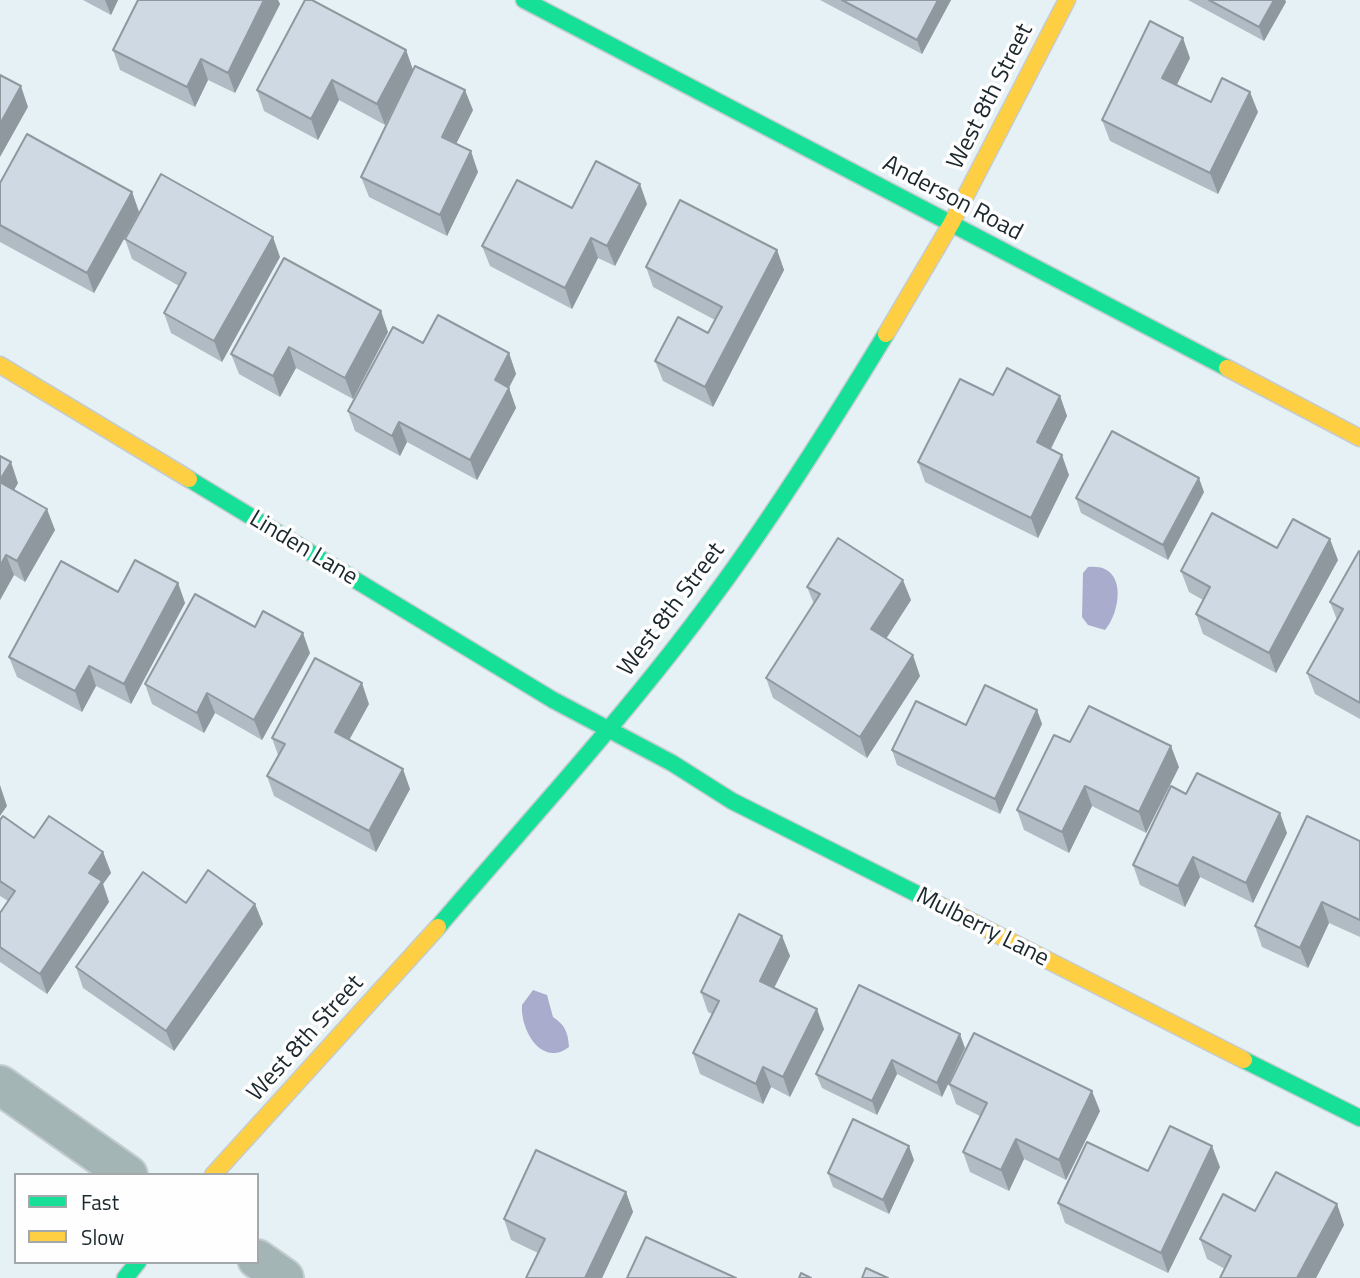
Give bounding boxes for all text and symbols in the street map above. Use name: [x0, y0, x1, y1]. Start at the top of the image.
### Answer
street label: West 8th Street: [942, 19, 1040, 175]
street label: Anderson Road: [877, 150, 1027, 248]
street label: Linden Lane: [244, 505, 362, 593]
street label: West 8th Street: [612, 538, 732, 682]
street label: Mulberry Lane: [911, 882, 1053, 974]
street label: West 8th Street: [242, 970, 370, 1108]
legend: [14, 1173, 259, 1264]
text: Fast: [81, 1186, 119, 1218]
text: Slow: [81, 1221, 124, 1253]

